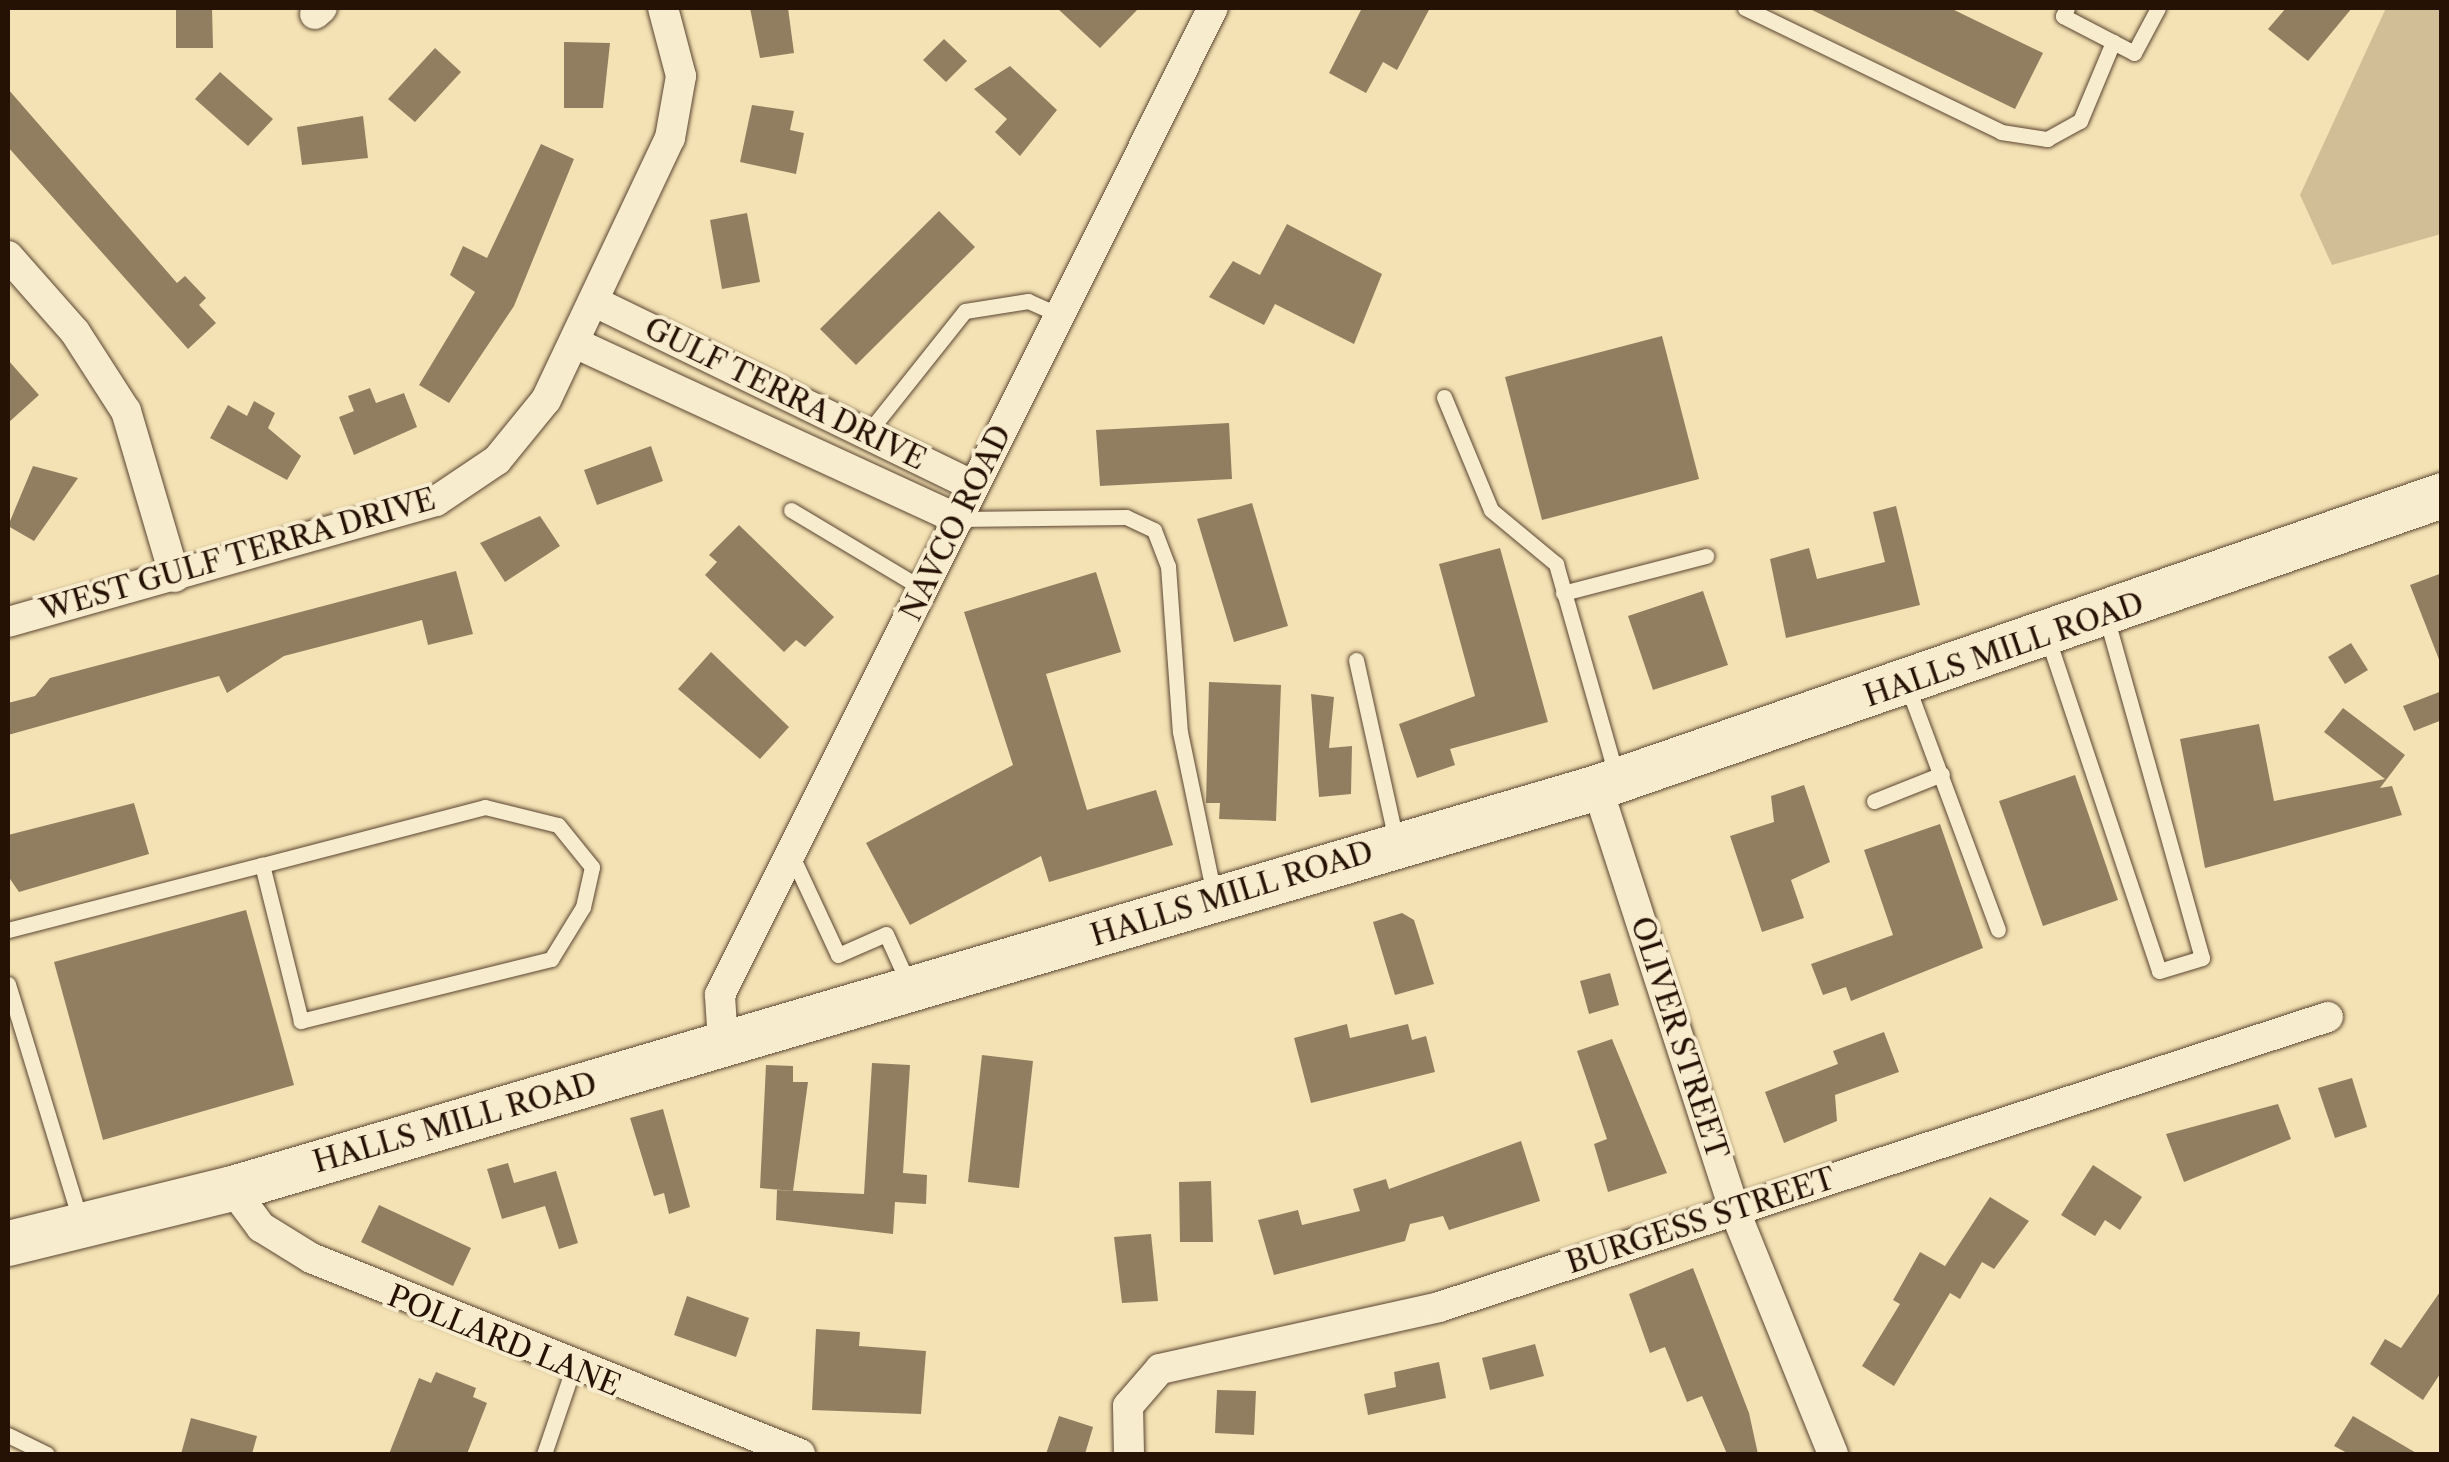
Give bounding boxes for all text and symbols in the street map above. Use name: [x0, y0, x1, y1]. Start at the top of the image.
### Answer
street label: GULF TERRA DRIVE: [637, 310, 933, 478]
street label: NAVCO ROAD: [893, 419, 1019, 627]
street label: WEST GULF TERRA DRIVE: [34, 481, 442, 629]
street label: HALLS MILL ROAD: [1859, 585, 2149, 715]
street label: HALLS MILL ROAD: [1086, 834, 1378, 954]
street label: OLIVER STREET: [1623, 912, 1735, 1164]
street label: HALLS MILL ROAD: [309, 1065, 601, 1181]
street label: BURGESS STREET: [1562, 1161, 1840, 1281]
street label: POLLARD LANE: [382, 1278, 626, 1404]

